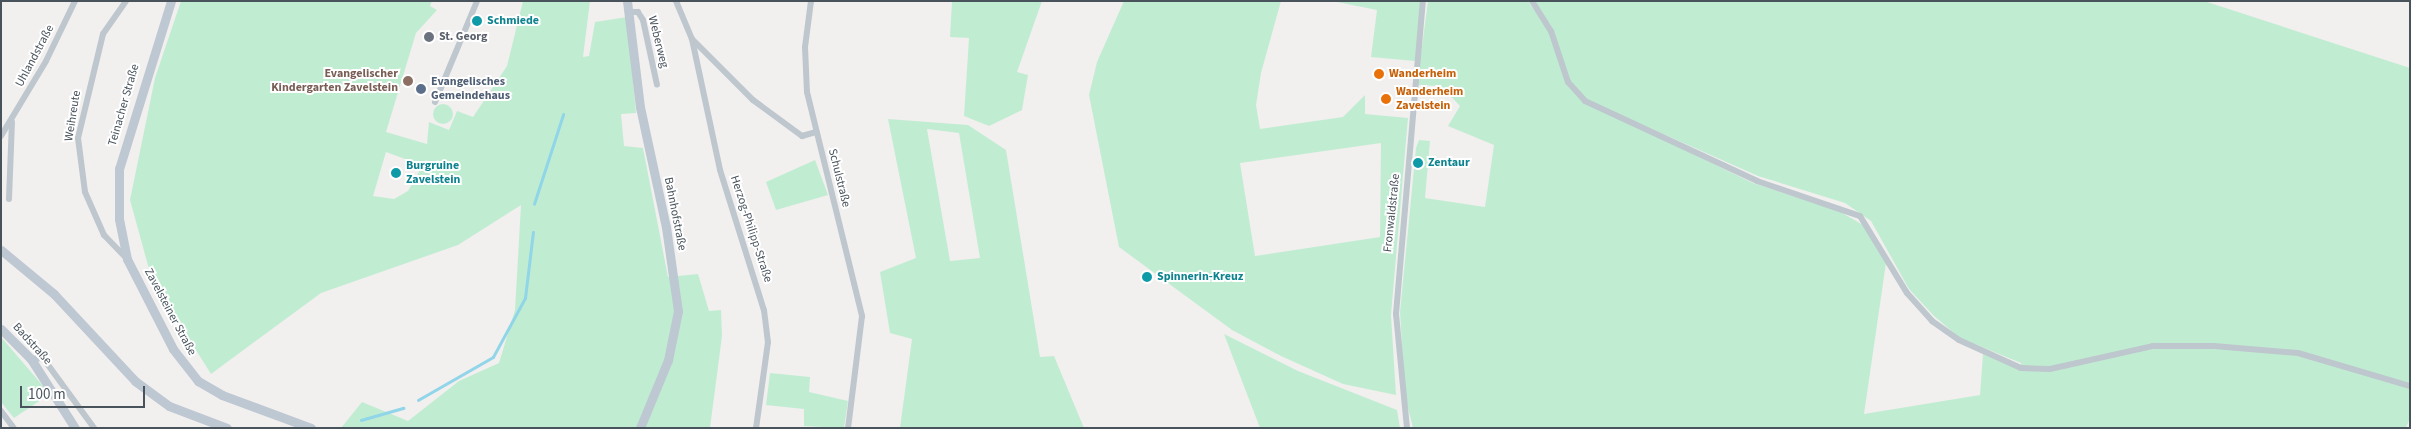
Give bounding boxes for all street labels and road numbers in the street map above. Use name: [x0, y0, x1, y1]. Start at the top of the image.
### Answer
street label: Weberweg: [645, 15, 671, 69]
street label: Uhlandstraße: [13, 22, 57, 90]
street label: Teinacher Straße: [105, 62, 143, 148]
street label: Weihreute: [62, 90, 84, 142]
street label: Schulstraße: [825, 147, 853, 209]
street label: Fronwaldstraße: [1381, 173, 1403, 253]
street label: Herzog-Philipp-Straße: [727, 174, 775, 284]
street label: Bahnhofstraße: [661, 176, 689, 252]
street label: Zavelsteiner Straße: [141, 266, 199, 358]
street label: Badstraße: [9, 320, 55, 368]

